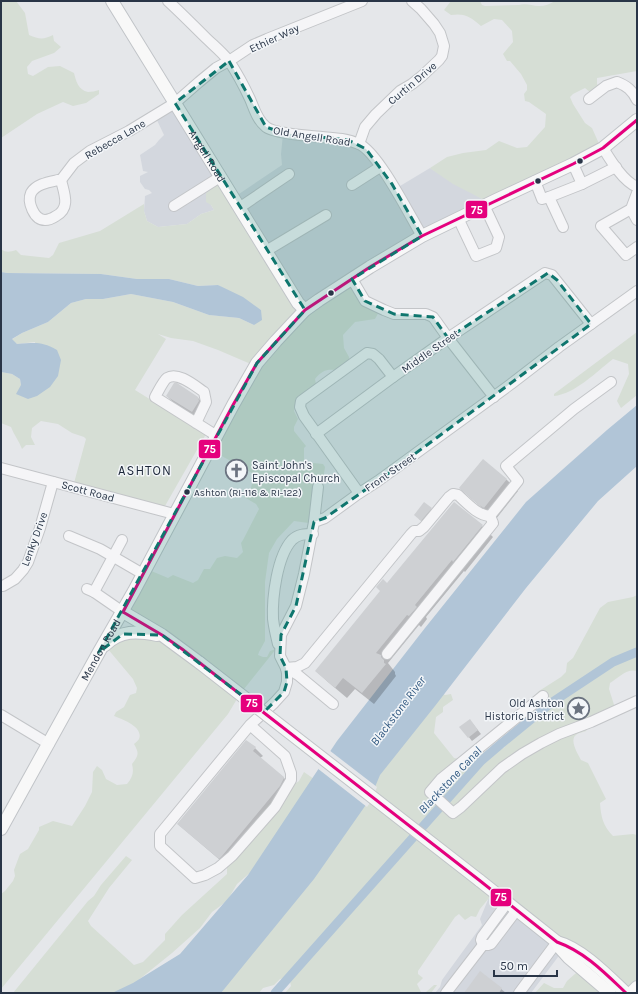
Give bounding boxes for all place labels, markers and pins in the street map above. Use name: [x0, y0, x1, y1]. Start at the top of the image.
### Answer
unlabelled marker: [575, 156, 585, 166]
unlabelled marker: [533, 176, 543, 186]
unlabelled marker: [326, 288, 336, 298]
church icon: Saint John's Episcopal Church: [223, 458, 249, 484]
place label: Saint John's Episcopal Church: [252, 459, 340, 485]
marker: Ashton (RI-116 & RI-122): [182, 487, 192, 497]
place label: Ashton (RI-116 & RI-122): [194, 487, 302, 499]
place icon: Old Ashton Historic District: [566, 696, 592, 722]
place label: Old Ashton Historic District: [484, 697, 564, 723]

